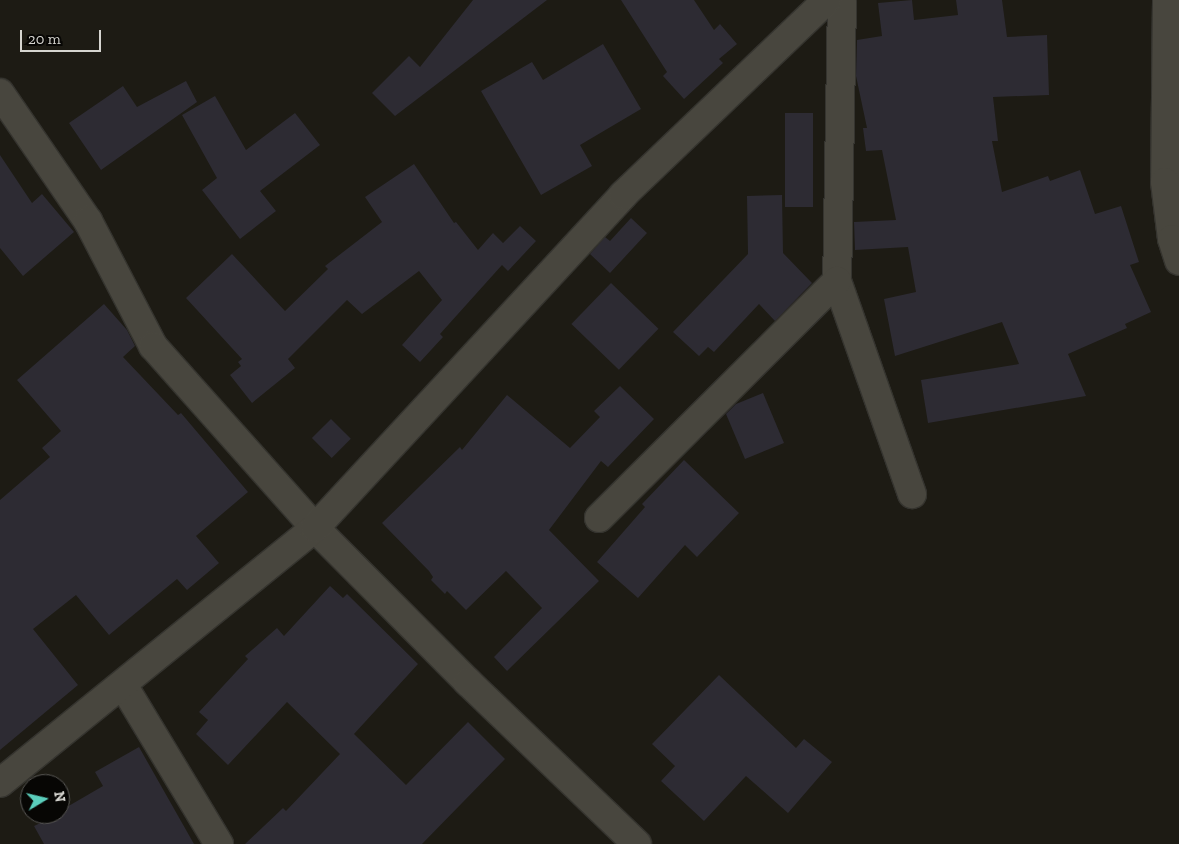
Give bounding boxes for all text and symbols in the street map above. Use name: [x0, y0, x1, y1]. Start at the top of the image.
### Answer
scale bar: [22, 20, 104, 52]
text: 20 m: [28, 30, 61, 48]
north arrow: [20, 774, 70, 824]
text: N: [50, 790, 69, 803]

